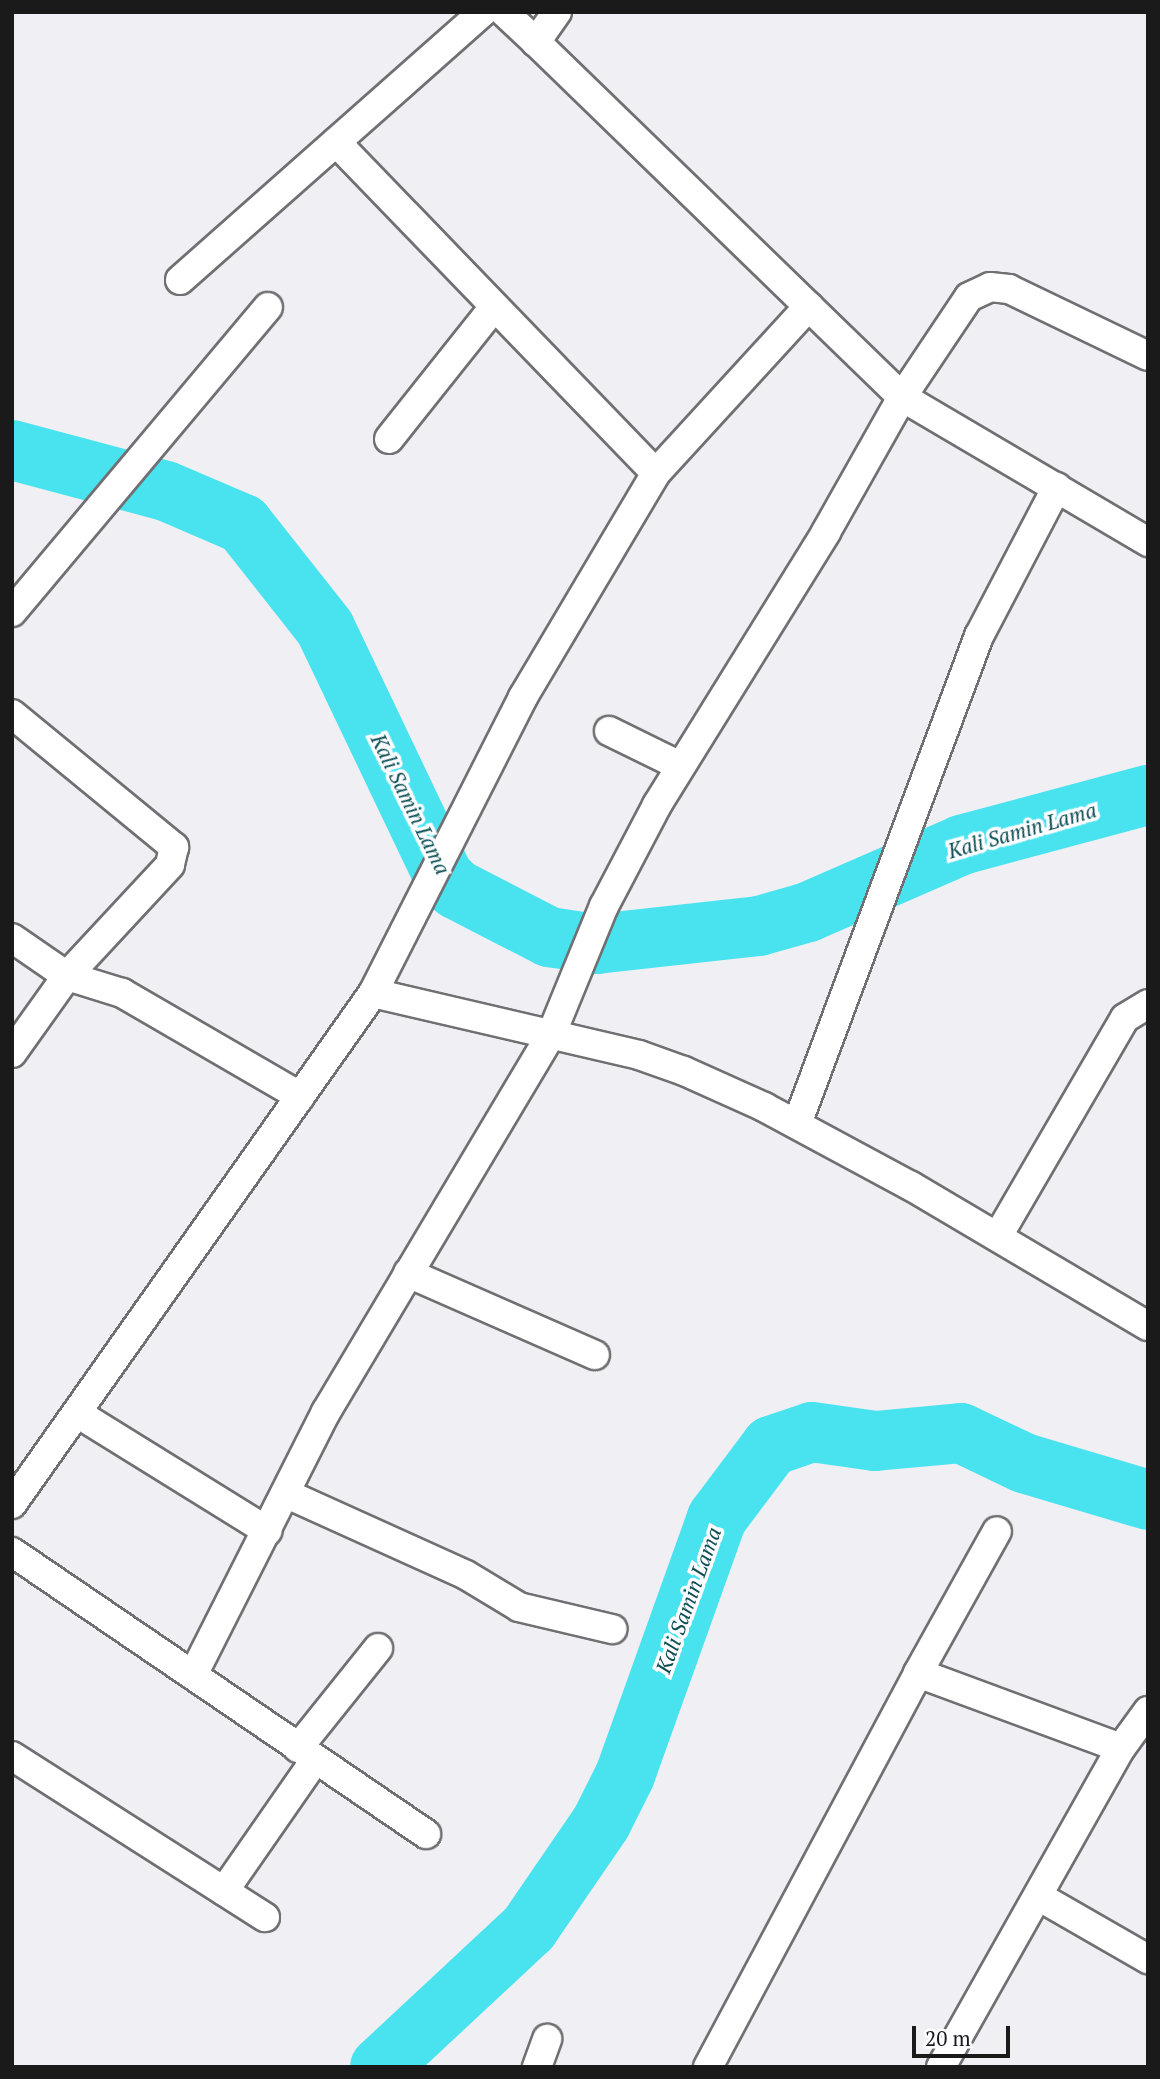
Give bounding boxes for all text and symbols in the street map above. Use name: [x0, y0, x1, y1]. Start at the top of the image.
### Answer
water label: Kali Samin Lama: [366, 730, 456, 878]
water label: Kali Samin Lama: [945, 797, 1099, 863]
water label: Kali Samin Lama: [650, 1524, 726, 1676]
scale bar: [915, 2012, 1013, 2056]
text: 20 m: [925, 2024, 971, 2052]

